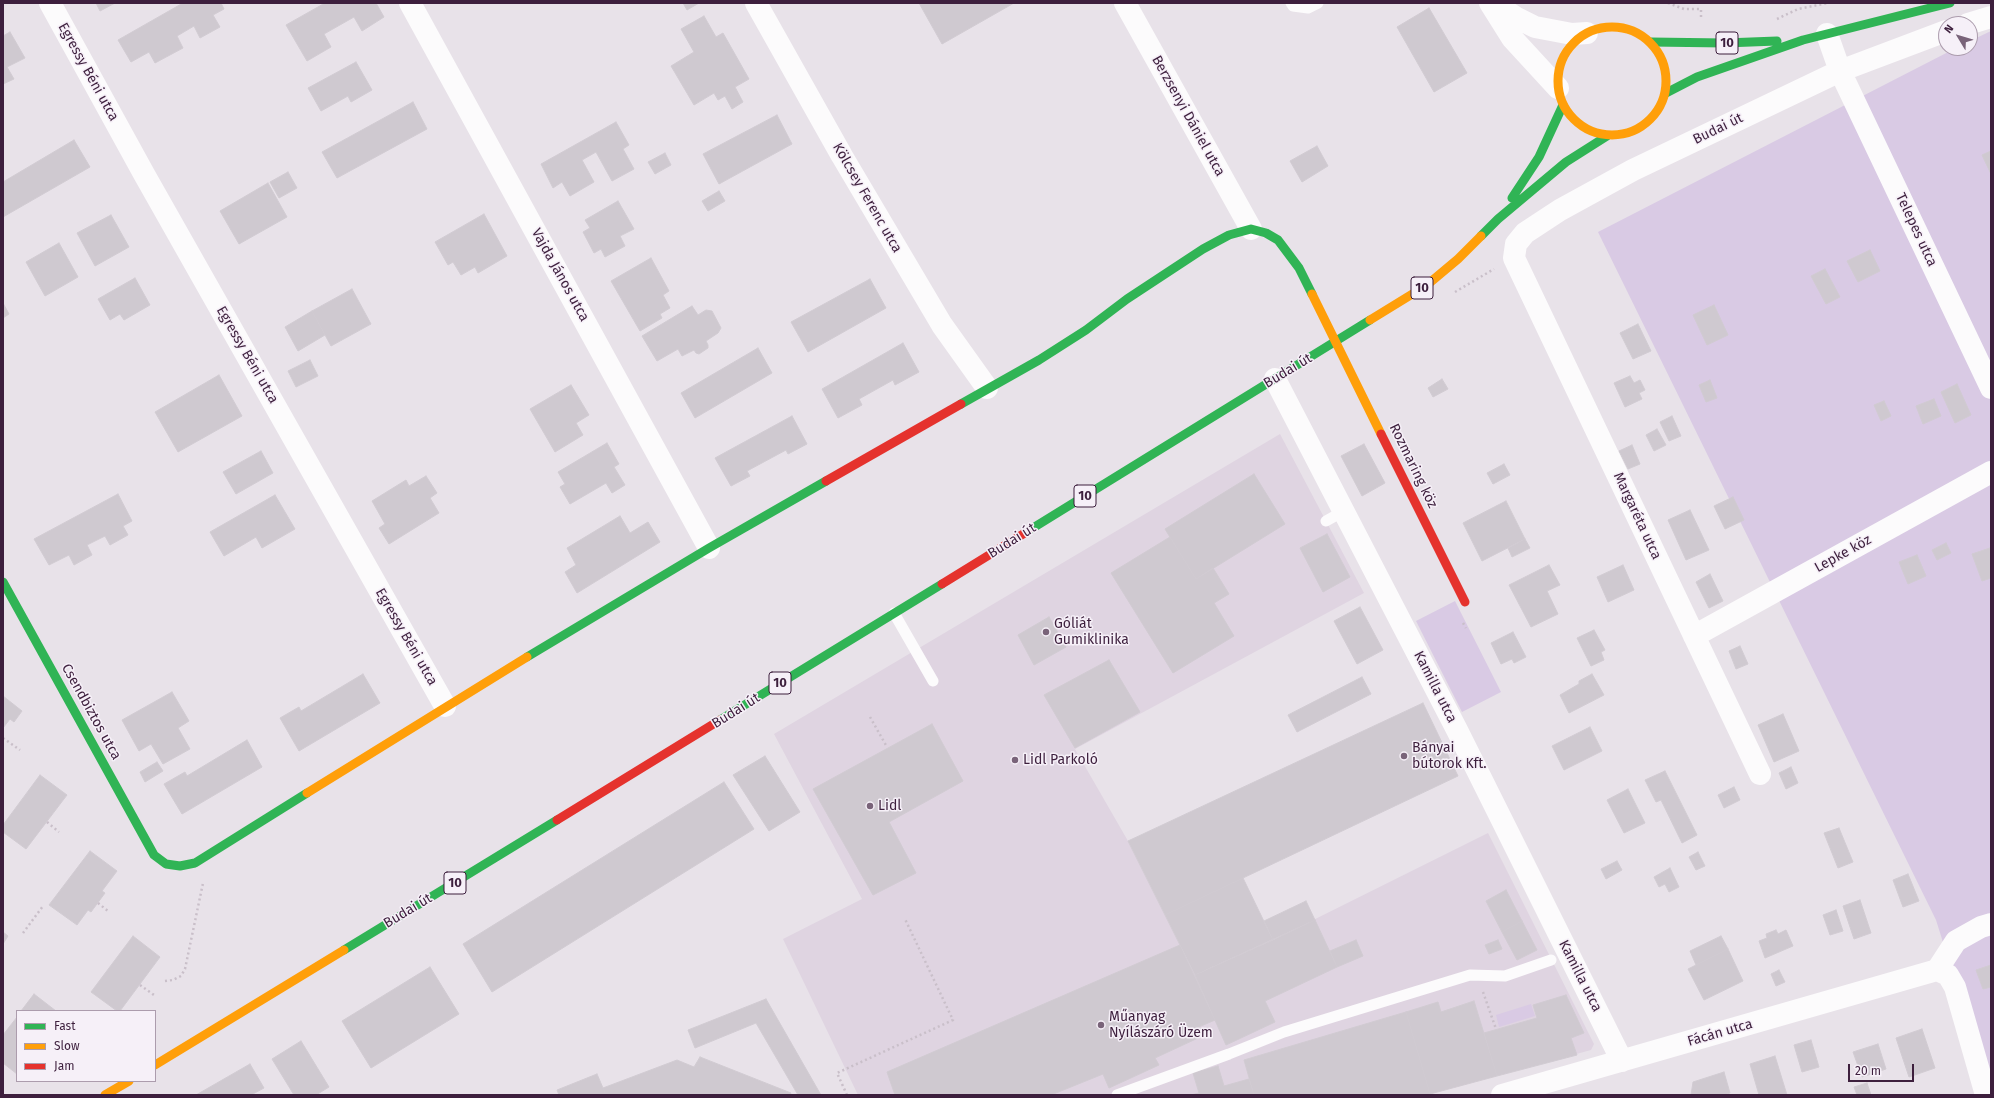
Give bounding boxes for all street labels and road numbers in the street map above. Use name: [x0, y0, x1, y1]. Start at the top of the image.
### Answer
street label: Egressy Béni utca: [54, 20, 122, 124]
road number: 10: [1716, 32, 1738, 54]
street label: Berzsenyi Dániel utca: [1148, 53, 1228, 179]
street label: Budai út: [1690, 110, 1746, 148]
street label: Kölcsey Ferenc utca: [829, 140, 905, 256]
street label: Telepes utca: [1892, 191, 1940, 269]
street label: Vajda János utca: [527, 225, 593, 325]
road number: 10: [1411, 277, 1433, 299]
street label: Egressy Béni utca: [212, 303, 282, 407]
street label: Budai út: [1261, 350, 1315, 392]
street label: Rozmaring köz: [1385, 421, 1441, 511]
street label: Margaréta utca: [1609, 470, 1665, 562]
road number: 10: [1074, 485, 1096, 507]
street label: Budai út: [985, 520, 1039, 562]
street label: Lepke köz: [1812, 532, 1874, 576]
street label: Egressy Béni utca: [371, 585, 441, 689]
street label: Kamilla utca: [1410, 648, 1460, 726]
street label: Csendbiztos utca: [58, 661, 124, 763]
road number: 10: [769, 672, 791, 694]
street label: Budai út: [709, 690, 763, 732]
road number: 10: [444, 872, 466, 894]
street label: Budai út: [381, 890, 435, 932]
street label: Kamilla utca: [1555, 937, 1605, 1015]
street label: Fácán utca: [1686, 1016, 1754, 1050]

